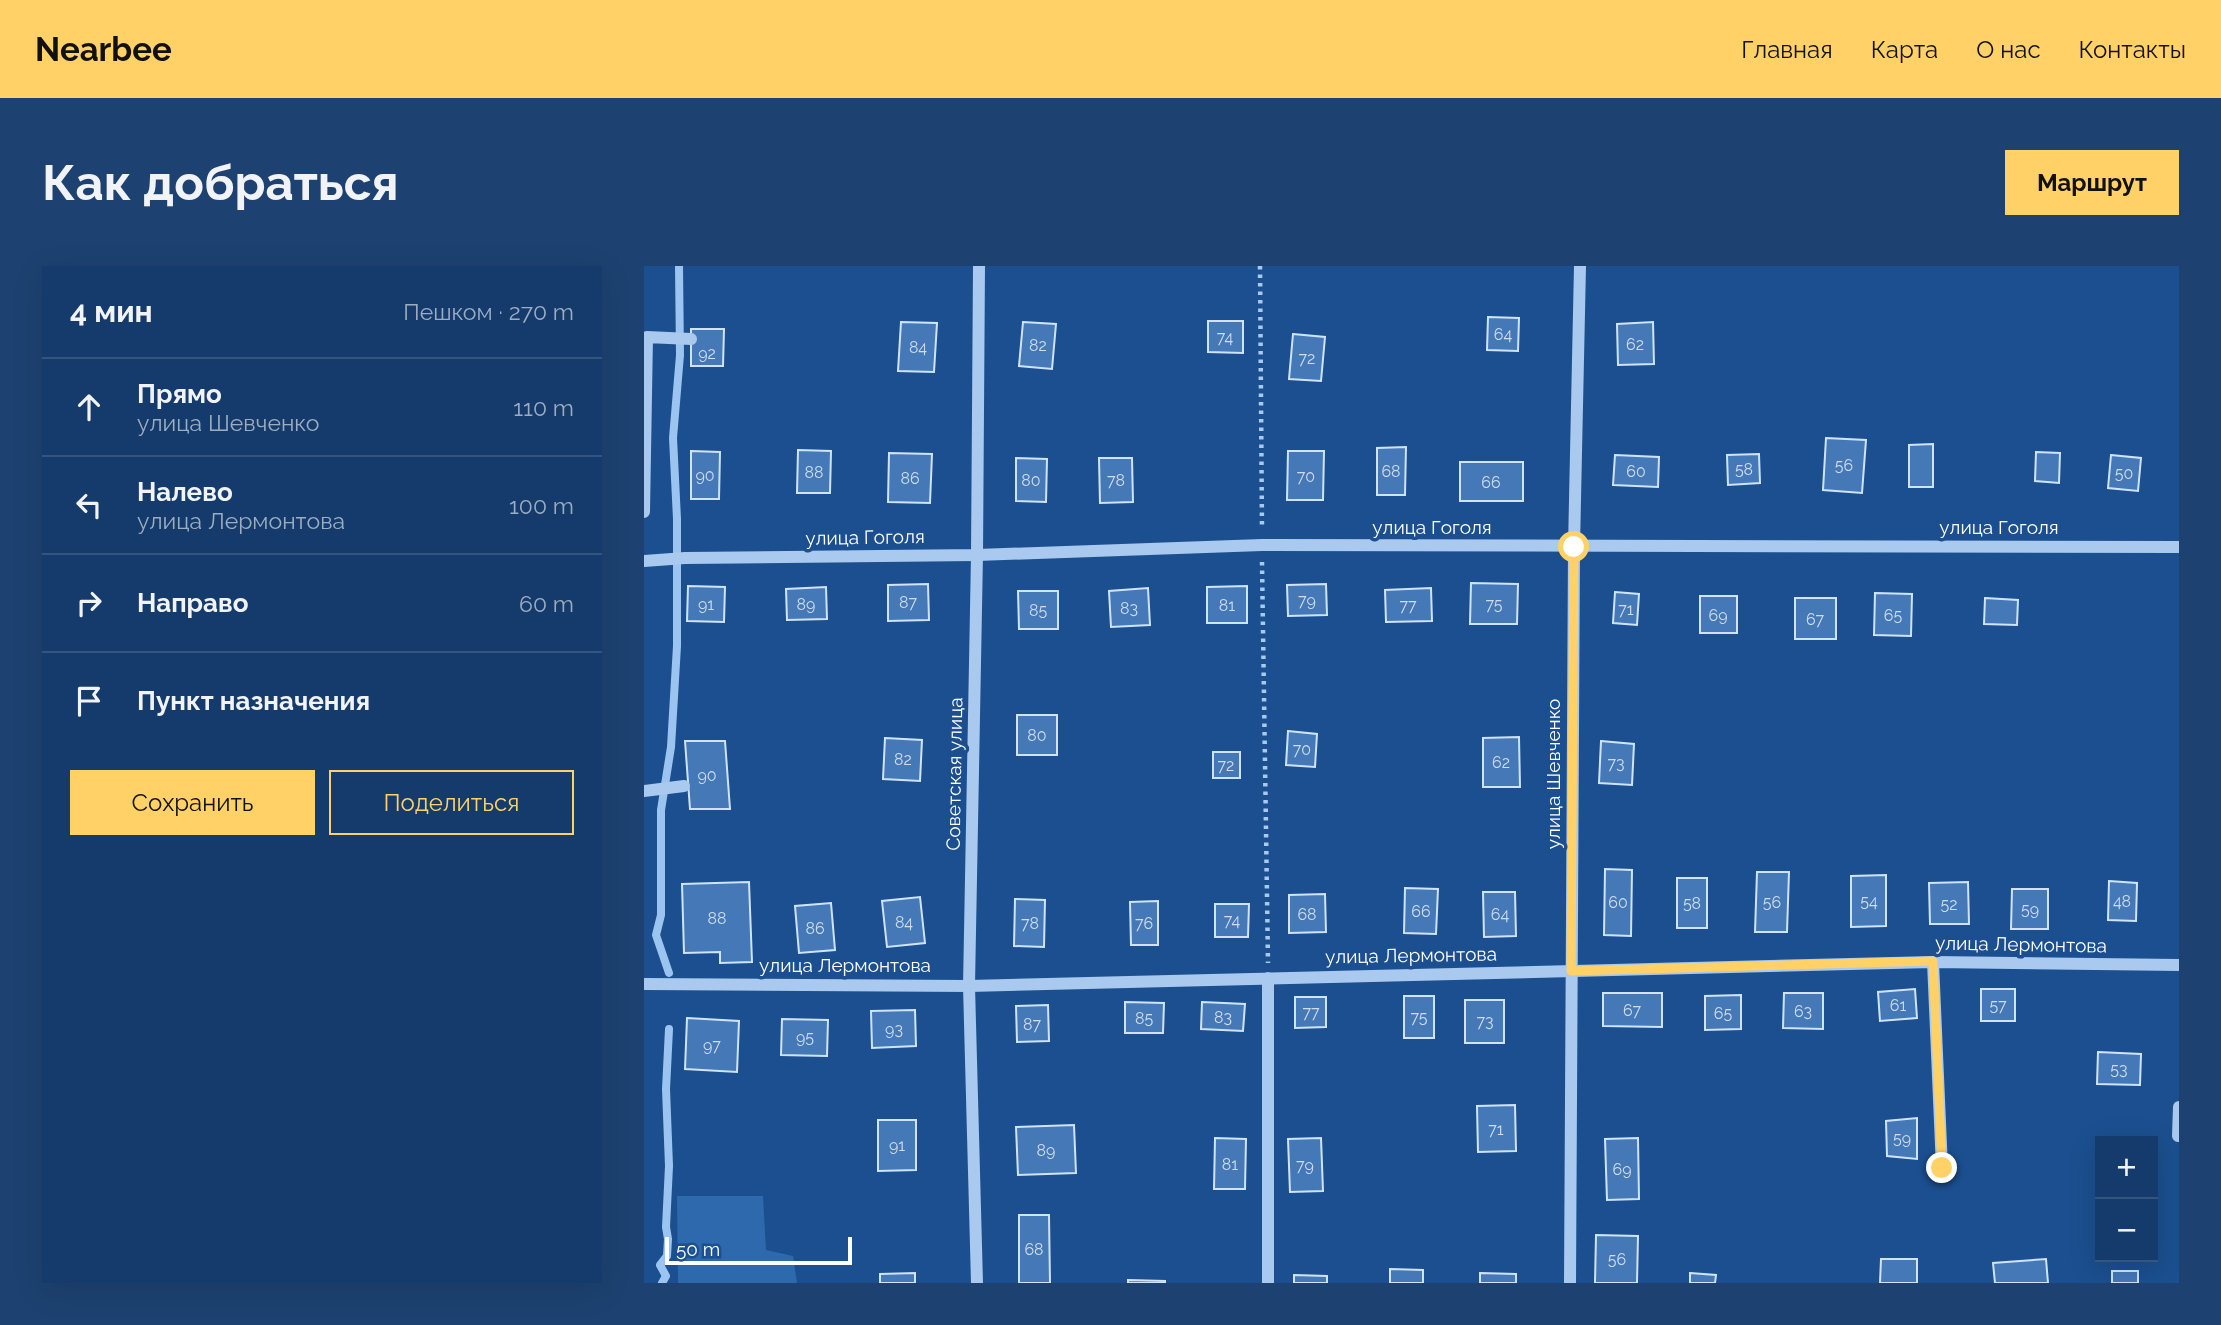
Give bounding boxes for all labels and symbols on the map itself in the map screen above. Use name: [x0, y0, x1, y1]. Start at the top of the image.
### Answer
house number: 64: [1494, 325, 1512, 344]
house number: 74: [1217, 328, 1233, 347]
house number: 62: [1626, 335, 1644, 354]
house number: 82: [1029, 336, 1047, 355]
house number: 84: [909, 338, 927, 357]
house number: 92: [698, 344, 716, 363]
house number: 72: [1299, 349, 1315, 368]
house number: 56: [1835, 456, 1853, 475]
house number: 58: [1735, 460, 1753, 479]
house number: 68: [1381, 462, 1401, 481]
house number: 60: [1626, 462, 1646, 481]
house number: 88: [805, 463, 823, 482]
house number: 50: [2115, 464, 2133, 483]
house number: 90: [695, 466, 715, 485]
house number: 70: [1297, 467, 1315, 486]
house number: 86: [900, 469, 920, 488]
house number: 80: [1021, 471, 1041, 490]
house number: 78: [1107, 471, 1125, 490]
house number: 66: [1481, 473, 1501, 492]
street label: улица Гоголя: [1372, 516, 1492, 538]
street label: улица Гоголя: [1939, 516, 2059, 538]
street label: улица Гоголя: [805, 525, 925, 549]
route start: [1558, 531, 1589, 562]
house number: 79: [1298, 591, 1316, 610]
house number: 87: [899, 593, 917, 612]
house number: 91: [698, 595, 714, 614]
house number: 89: [797, 595, 815, 614]
house number: 75: [1485, 595, 1503, 614]
house number: 81: [1219, 596, 1235, 615]
house number: 77: [1399, 596, 1417, 615]
house number: 83: [1120, 599, 1138, 618]
house number: 71: [1618, 600, 1634, 619]
house number: 85: [1029, 601, 1047, 620]
house number: 69: [1708, 606, 1728, 625]
house number: 65: [1884, 606, 1902, 625]
house number: 67: [1806, 610, 1825, 629]
street label: Советская улица: [942, 697, 966, 851]
street label: улица Шевченко: [1542, 699, 1564, 849]
house number: 80: [1027, 726, 1047, 745]
house number: 70: [1293, 740, 1311, 759]
house number: 82: [894, 750, 912, 769]
house number: 62: [1492, 753, 1510, 772]
house number: 73: [1607, 754, 1625, 773]
house number: 72: [1218, 756, 1234, 775]
house number: 90: [697, 766, 717, 785]
house number: 54: [1860, 892, 1878, 911]
house number: 48: [2113, 892, 2131, 911]
house number: 60: [1608, 893, 1628, 912]
house number: 56: [1763, 893, 1781, 912]
house number: 58: [1683, 894, 1701, 913]
house number: 52: [1940, 895, 1958, 914]
house number: 59: [2021, 900, 2039, 919]
house number: 66: [1411, 902, 1431, 921]
house number: 68: [1297, 905, 1317, 924]
house number: 64: [1491, 905, 1509, 924]
house number: 88: [708, 909, 726, 928]
house number: 74: [1224, 911, 1240, 930]
house number: 84: [895, 913, 913, 932]
house number: 78: [1021, 914, 1039, 933]
house number: 76: [1135, 914, 1153, 933]
house number: 86: [805, 919, 825, 938]
street label: улица Лермонтова: [1935, 932, 2107, 956]
street label: улица Лермонтова: [1325, 943, 1497, 967]
street label: улица Лермонтова: [759, 954, 931, 976]
house number: 61: [1890, 996, 1906, 1015]
house number: 57: [1989, 996, 2007, 1015]
house number: 67: [1623, 1001, 1642, 1020]
house number: 63: [1794, 1002, 1812, 1021]
house number: 77: [1302, 1003, 1320, 1022]
house number: 65: [1714, 1004, 1732, 1023]
house number: 83: [1214, 1008, 1232, 1027]
house number: 75: [1410, 1008, 1428, 1027]
house number: 85: [1135, 1009, 1153, 1028]
house number: 73: [1476, 1012, 1494, 1031]
house number: 87: [1023, 1015, 1041, 1034]
house number: 93: [885, 1020, 903, 1039]
house number: 95: [796, 1028, 814, 1047]
house number: 97: [703, 1036, 721, 1055]
house number: 53: [2110, 1060, 2128, 1079]
house number: 71: [1488, 1120, 1504, 1139]
house number: 59: [1893, 1129, 1911, 1148]
house number: 91: [889, 1136, 905, 1155]
house number: 89: [1037, 1141, 1055, 1160]
route end: [1926, 1152, 1957, 1183]
house number: 81: [1222, 1155, 1238, 1174]
house number: 79: [1296, 1156, 1314, 1175]
house number: 69: [1612, 1160, 1632, 1179]
scale bar: [665, 1234, 852, 1266]
house number: 68: [1024, 1240, 1044, 1259]
house number: 56: [1608, 1250, 1626, 1269]

